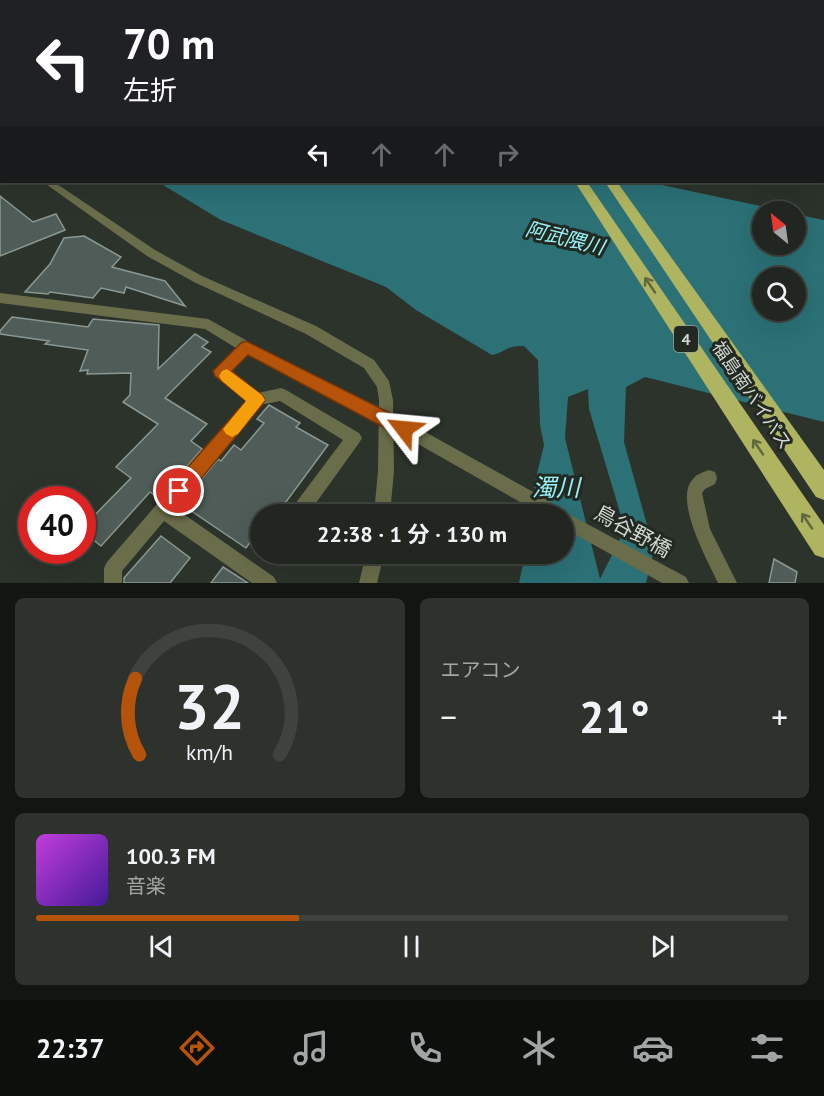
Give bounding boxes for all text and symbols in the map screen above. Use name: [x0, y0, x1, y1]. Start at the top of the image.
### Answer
text: 70 m: [123, 16, 215, 71]
icon: left: [24, 24, 102, 102]
text: 左折: [123, 73, 177, 107]
icon: left: [302, 138, 335, 171]
icon: ahead: [365, 138, 398, 171]
icon: ahead: [428, 138, 461, 171]
icon: right: [491, 138, 524, 171]
north arrow: [752, 201, 806, 255]
map controls: [752, 201, 806, 321]
water label: 阿武隈川: [523, 216, 609, 261]
button: search: [752, 267, 806, 321]
one-way arrow: [644, 277, 656, 294]
road number: 4: [674, 326, 698, 352]
street label: 福島南バイパス: [707, 336, 797, 454]
position arrow: [372, 397, 436, 461]
one-way arrow: [752, 439, 764, 456]
pin: [153, 465, 204, 516]
water label: 濁川: [532, 472, 583, 503]
icon: arrive: [162, 474, 195, 507]
speed limit sign: 40: [18, 486, 96, 564]
street label: 鳥谷野橋: [590, 499, 676, 563]
one-way arrow: [801, 512, 814, 529]
text: 22:38 · 1 分 · 130 m: [317, 520, 507, 548]
text: エアコン: [441, 657, 521, 683]
text: 32: [174, 665, 245, 746]
text: 21°: [579, 687, 650, 745]
text: −: [441, 695, 457, 738]
text: +: [771, 695, 788, 738]
text: km/h: [186, 738, 233, 766]
text: 100.3 FM: [126, 842, 216, 870]
text: 音楽: [126, 873, 166, 899]
icon: previous: [145, 930, 178, 963]
icon: pause: [395, 930, 428, 963]
icon: next: [646, 930, 679, 963]
icon: directions: [176, 1027, 218, 1069]
icon: music: [290, 1027, 332, 1069]
icon: phone: [404, 1027, 446, 1069]
icon: climate: [518, 1027, 560, 1069]
icon: car: [632, 1027, 674, 1069]
icon: filters: [746, 1027, 788, 1069]
text: 22:37: [36, 1031, 104, 1065]

